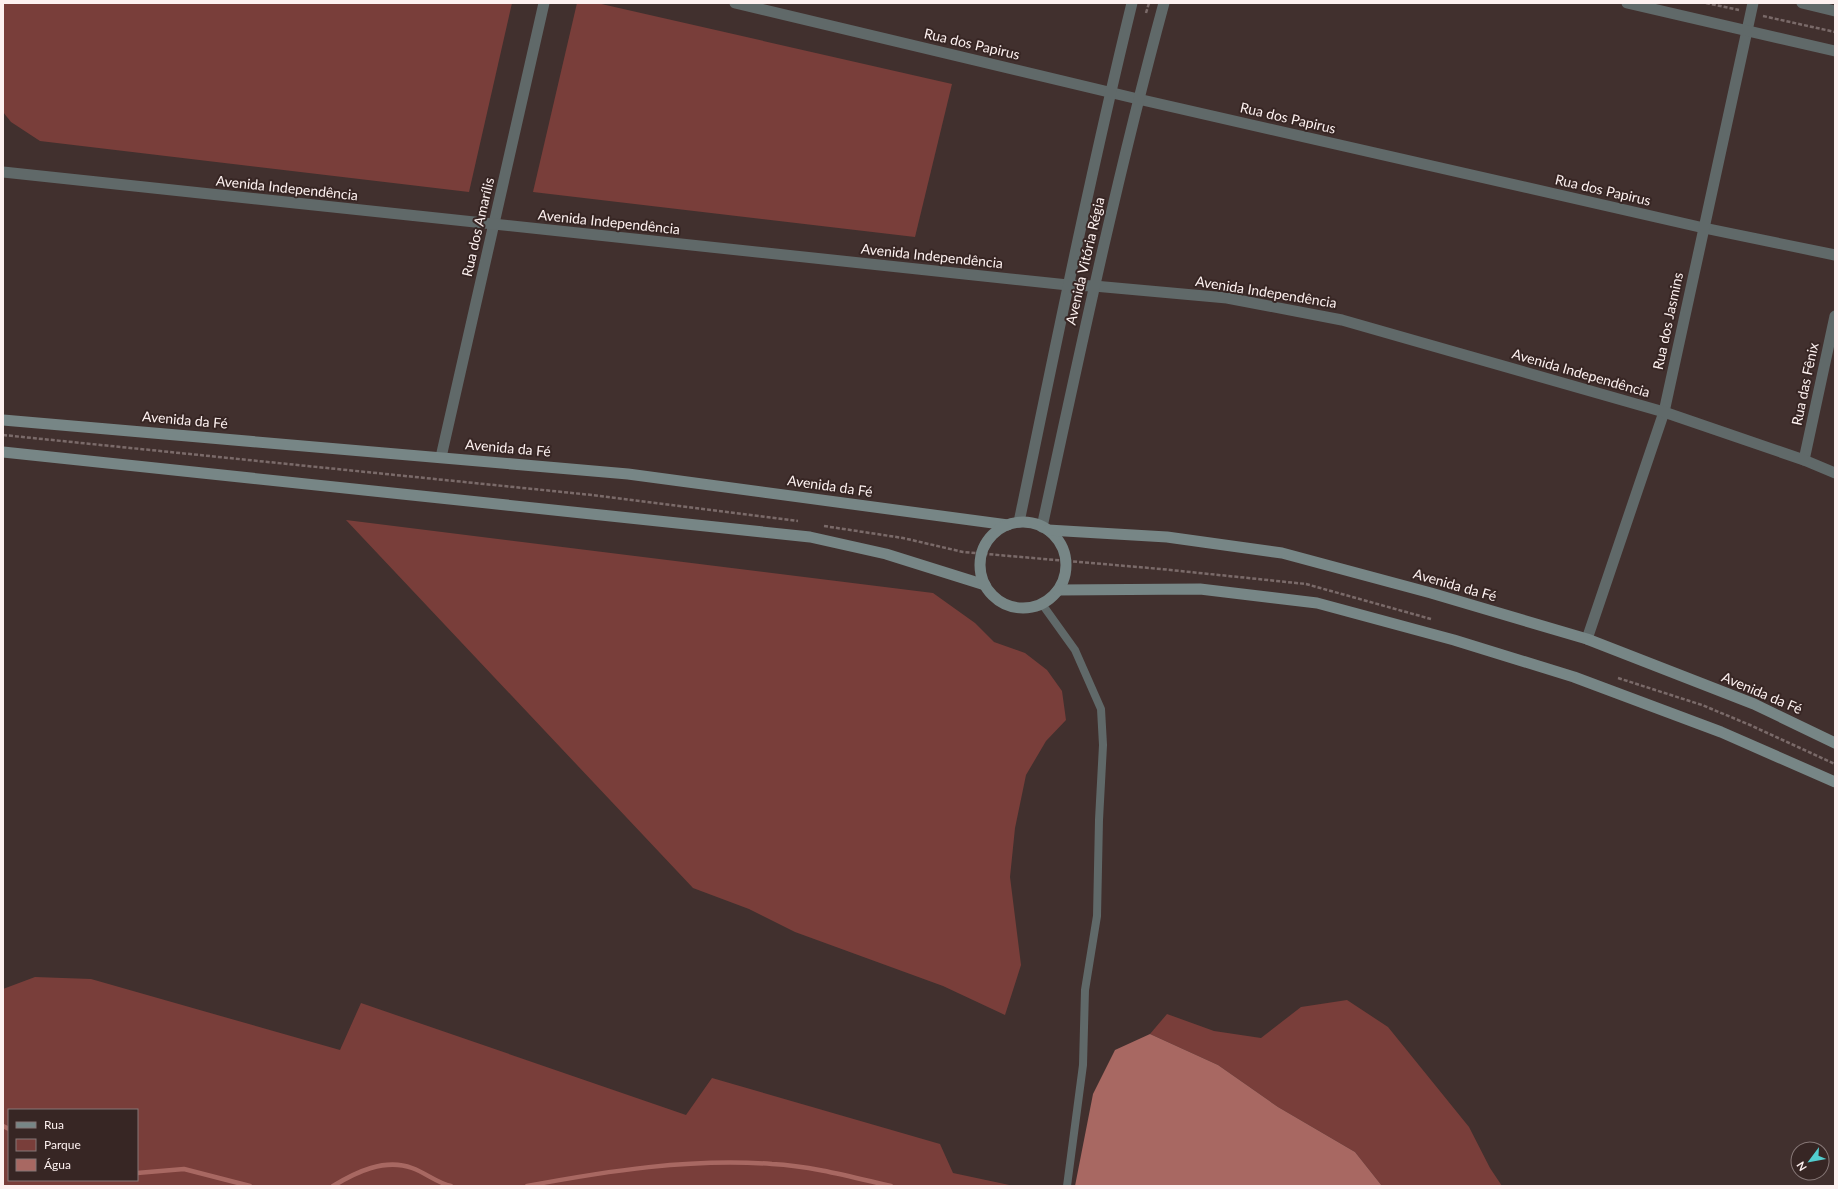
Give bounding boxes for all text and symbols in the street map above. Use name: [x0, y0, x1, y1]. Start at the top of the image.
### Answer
street label: Rua dos Papirus: [923, 24, 1022, 63]
street label: Rua dos Papirus: [1239, 98, 1338, 137]
street label: Rua dos Papirus: [1554, 170, 1653, 209]
street label: Avenida Independência: [215, 172, 359, 203]
street label: Rua dos Amarílis: [458, 176, 497, 278]
street label: Avenida Vitória Régia: [1062, 195, 1107, 326]
street label: Avenida Independência: [537, 206, 681, 237]
street label: Avenida Independência: [860, 240, 1004, 271]
street label: Rua dos Jasmins: [1649, 271, 1686, 371]
street label: Avenida Independência: [1194, 272, 1338, 311]
street label: Rua das Fênix: [1787, 341, 1822, 427]
street label: Avenida Independência: [1510, 345, 1652, 400]
street label: Avenida da Fé: [141, 407, 229, 432]
street label: Avenida da Fé: [464, 435, 552, 460]
street label: Avenida da Fé: [786, 471, 874, 500]
street label: Avenida da Fé: [1411, 564, 1499, 605]
street label: Avenida da Fé: [1719, 668, 1805, 717]
legend: [8, 1109, 138, 1181]
text: Rua: [44, 1117, 64, 1132]
text: Parque: [44, 1137, 81, 1152]
north arrow: [1790, 1141, 1830, 1181]
text: Água: [44, 1157, 71, 1172]
text: N: [1793, 1160, 1809, 1174]

